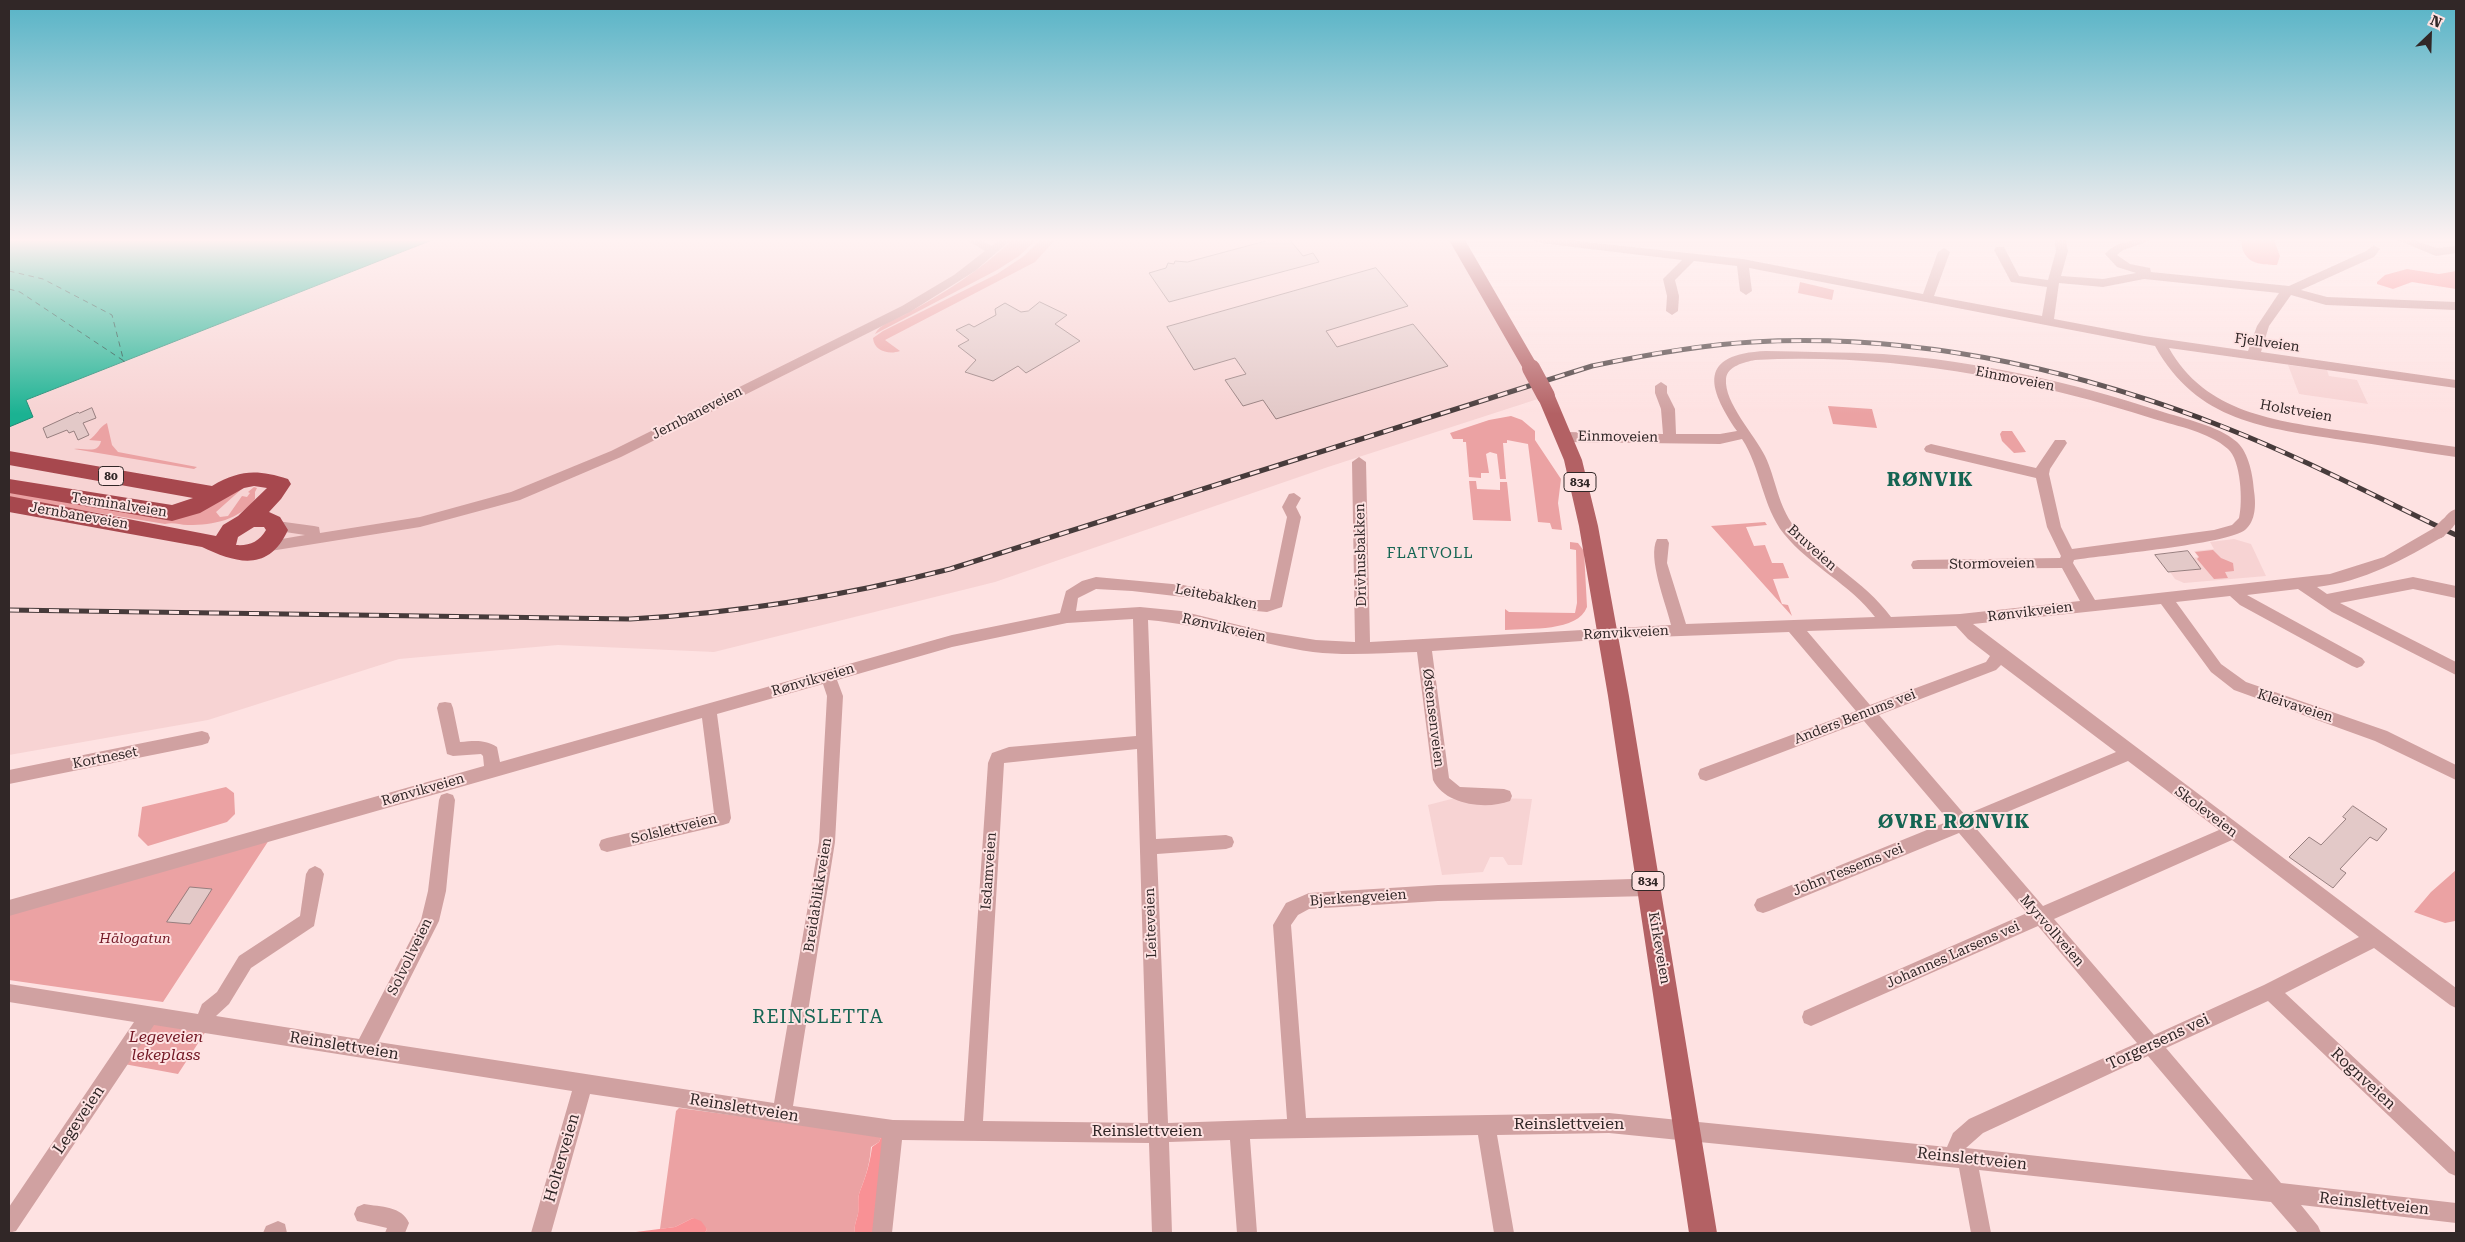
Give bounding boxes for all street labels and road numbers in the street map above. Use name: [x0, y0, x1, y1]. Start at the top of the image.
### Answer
street label: Fjellveien: [2233, 330, 2301, 356]
street label: Einmoveien: [1974, 363, 2056, 395]
street label: Jernbaneveien: [649, 383, 745, 443]
street label: Holstveien: [2259, 396, 2333, 426]
street label: Einmoveien: [1578, 428, 1658, 446]
road number: 80: [98, 466, 124, 486]
road number: 834: [1564, 472, 1596, 492]
street label: Terminalveien: [70, 489, 168, 521]
street label: Jernbaneveien: [28, 499, 130, 533]
street label: Drivhusbakken: [1352, 503, 1370, 607]
street label: Bruveien: [1784, 521, 1840, 575]
street label: Stormoveien: [1949, 555, 2035, 573]
street label: Leitebakken: [1173, 581, 1259, 613]
street label: Rønvikveien: [1986, 598, 2074, 626]
street label: Rønvikveien: [1180, 610, 1268, 646]
street label: Rønvikveien: [1583, 622, 1669, 644]
street label: Rønvikveien: [770, 660, 856, 700]
street label: Østensenveien: [1419, 668, 1447, 768]
street label: Anders Benums vei: [1792, 686, 1918, 748]
street label: Kleivaveien: [2255, 686, 2335, 726]
street label: Kortneset: [71, 743, 139, 773]
street label: Rønvikveien: [380, 770, 466, 810]
street label: Skoleveien: [2171, 783, 2241, 841]
street label: Solslettveien: [629, 810, 719, 848]
street label: Isdamveien: [978, 832, 1000, 910]
street label: Breidablikkveien: [801, 837, 835, 953]
street label: John Tessems vei: [1790, 840, 1906, 900]
road number: 834: [1632, 871, 1664, 890]
street label: Bjerkengveien: [1309, 886, 1407, 910]
street label: Leiteveien: [1141, 888, 1161, 958]
street label: Myrvollveien: [2016, 892, 2088, 970]
street label: Kirkeveien: [1644, 911, 1674, 985]
street label: Solvollveien: [384, 916, 436, 998]
street label: Johannes Larsens vei: [1884, 918, 2022, 992]
street label: Torgersens vei: [2104, 1010, 2212, 1074]
street label: Reinslettveien: [288, 1028, 400, 1064]
street label: Rognveien: [2327, 1044, 2399, 1114]
street label: Legeveien: [49, 1082, 109, 1158]
street label: Reinslettveien: [688, 1090, 800, 1126]
street label: Holterveien: [540, 1111, 584, 1205]
street label: Reinslettveien: [1514, 1114, 1624, 1134]
street label: Reinslettveien: [1092, 1121, 1202, 1141]
street label: Reinslettveien: [1916, 1144, 2028, 1174]
street label: Reinslettveien: [2318, 1189, 2430, 1219]

